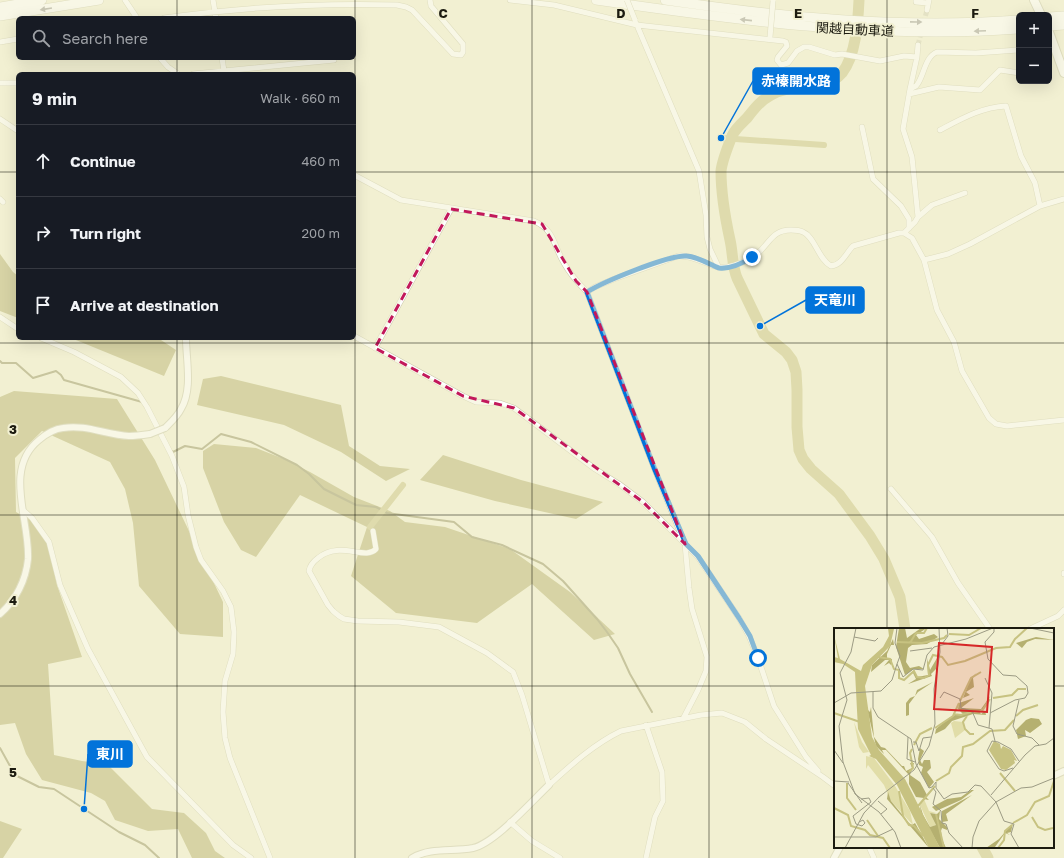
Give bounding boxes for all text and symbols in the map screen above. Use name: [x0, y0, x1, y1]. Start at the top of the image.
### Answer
text: C: [438, 5, 448, 21]
text: D: [616, 5, 626, 21]
text: E: [794, 5, 802, 21]
text: F: [971, 5, 979, 21]
one-way arrow: [40, 6, 53, 12]
map controls: [1016, 12, 1052, 84]
button: +: [1016, 12, 1052, 48]
search box: [16, 16, 356, 60]
one-way arrow: [740, 17, 752, 23]
street label: 関越自動車道: [816, 19, 894, 39]
one-way arrow: [910, 19, 923, 25]
icon: search: [30, 27, 52, 49]
one-way arrow: [974, 27, 986, 34]
text: Search here: [62, 29, 148, 47]
button: −: [1016, 48, 1052, 84]
callout: 赤榛開水路: [753, 68, 839, 94]
text: 赤榛開水路: [761, 72, 831, 89]
text: 9 min: [32, 88, 77, 109]
text: Walk · 660 m: [260, 90, 340, 106]
icon: ahead: [32, 150, 54, 172]
text: Continue: [70, 152, 136, 170]
text: 460 m: [301, 153, 340, 169]
icon: right: [32, 222, 54, 244]
text: Turn right: [70, 224, 141, 242]
text: 200 m: [302, 225, 340, 241]
route end: [743, 248, 761, 266]
callout: 天竜川: [806, 287, 864, 313]
text: 天竜川: [814, 291, 856, 308]
icon: arrive: [32, 294, 54, 316]
text: Arrive at destination: [70, 296, 219, 314]
text: 3: [9, 421, 17, 437]
text: 4: [9, 592, 17, 608]
inset map: [834, 628, 1054, 848]
route start: [749, 649, 767, 667]
callout: 東川: [88, 741, 132, 767]
text: 東川: [96, 745, 124, 762]
text: 5: [9, 764, 17, 780]

